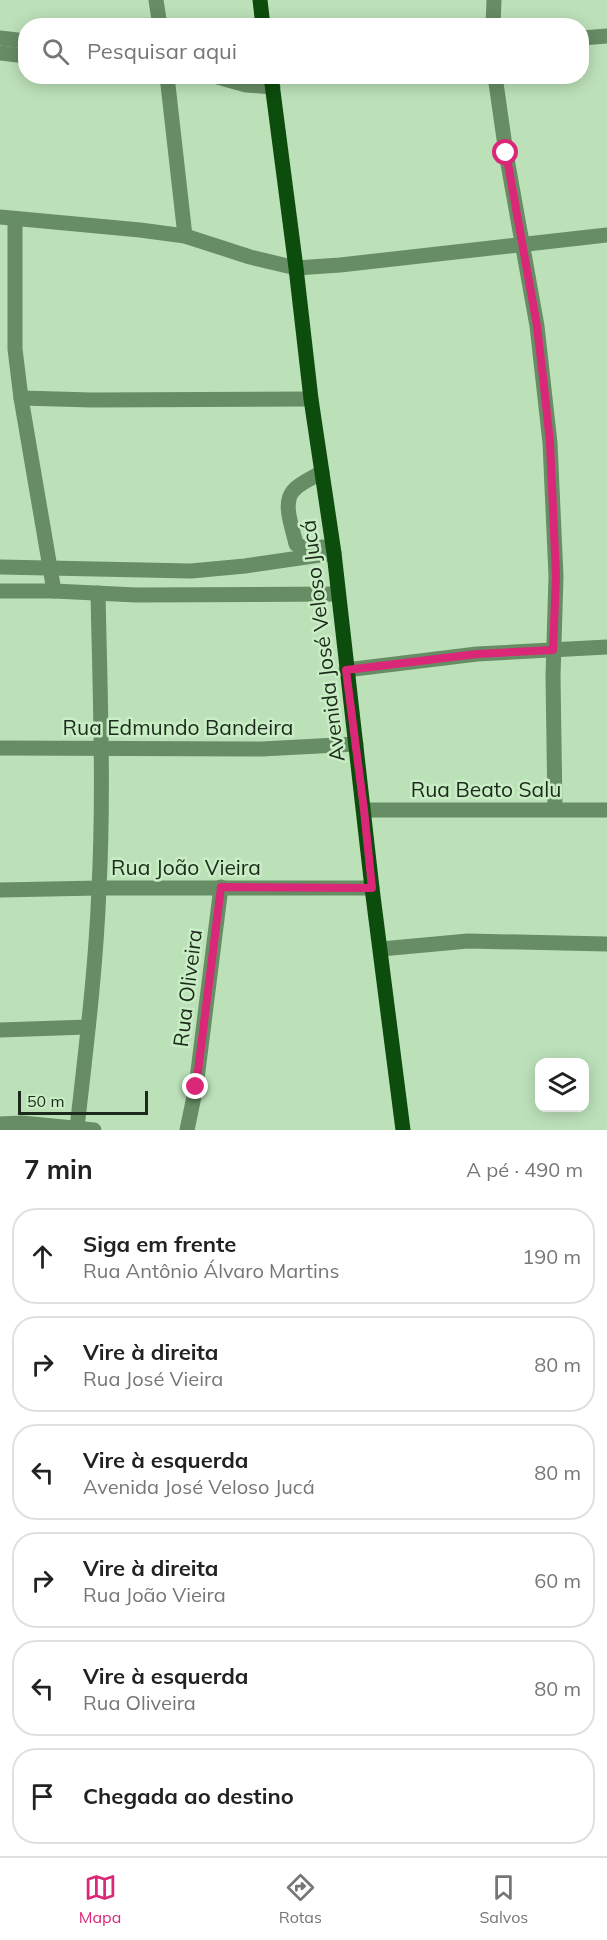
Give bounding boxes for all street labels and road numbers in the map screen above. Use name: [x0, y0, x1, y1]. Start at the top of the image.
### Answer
street label: Avenida José Veloso Jucá: [294, 519, 350, 763]
street label: Rua Edmundo Bandeira: [63, 714, 293, 740]
street label: Rua Beato Salu: [411, 776, 561, 802]
street label: Rua João Vieira: [111, 854, 261, 880]
street label: Rua Oliveira: [167, 928, 207, 1048]

